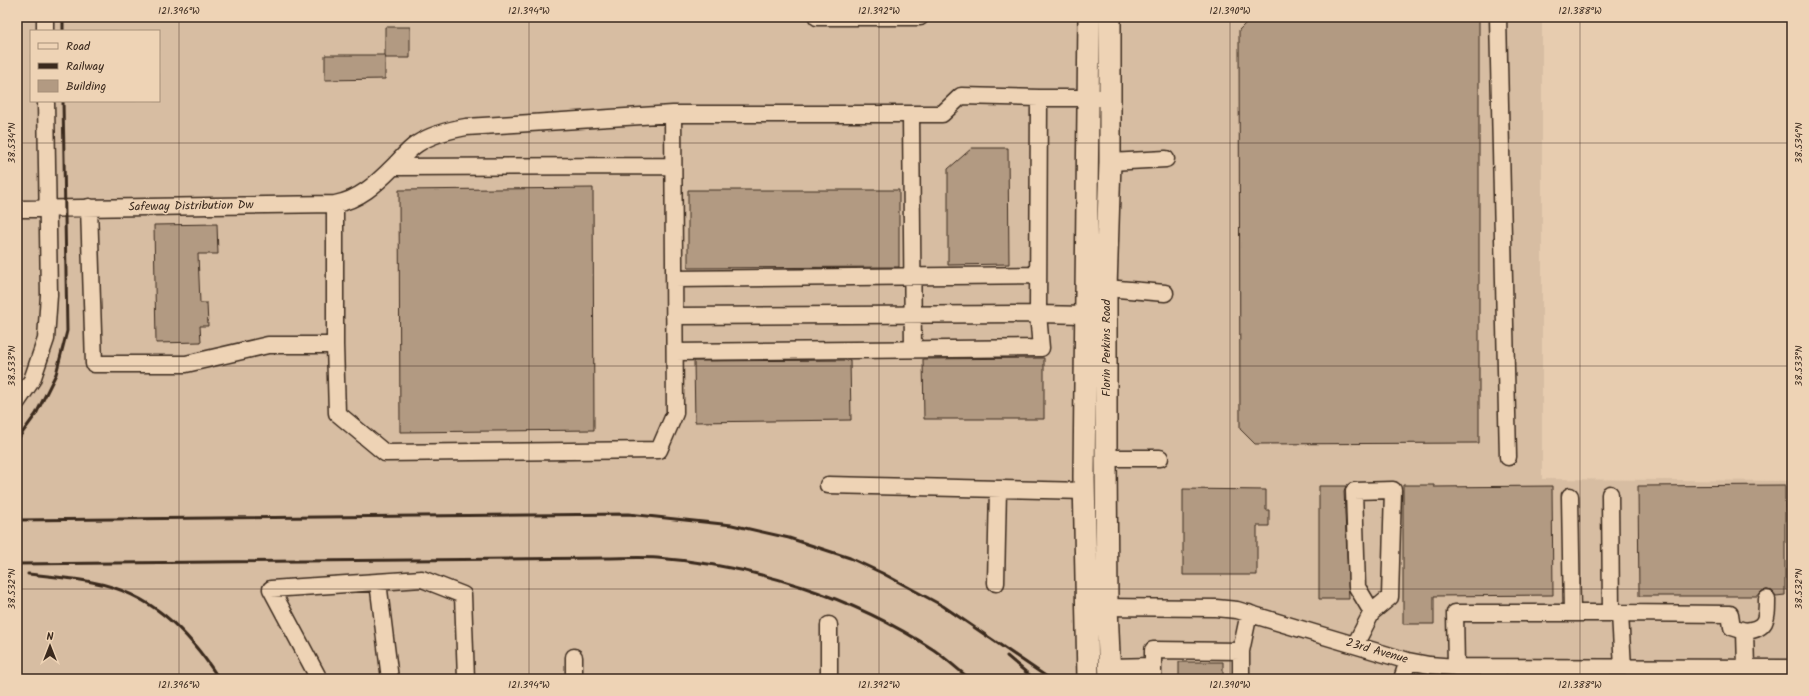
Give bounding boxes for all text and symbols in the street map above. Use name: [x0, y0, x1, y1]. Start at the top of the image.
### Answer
text: 121.396°W: [158, 3, 200, 19]
text: 121.394°W: [508, 3, 550, 19]
text: 121.392°W: [858, 3, 900, 19]
text: 121.390°W: [1209, 3, 1251, 19]
text: 121.388°W: [1558, 3, 1602, 19]
legend: [30, 30, 160, 102]
text: Road: [66, 37, 91, 56]
text: Railway: [66, 57, 104, 76]
text: Building: [66, 77, 106, 96]
text: 38.534°N: [4, 122, 20, 163]
text: 38.534°N: [1791, 122, 1807, 163]
street label: Safeway Distribution Dw: [128, 195, 255, 217]
street label: Florin Perkins Road: [1097, 298, 1116, 397]
text: 38.533°N: [4, 345, 20, 387]
text: 38.533°N: [1791, 345, 1807, 387]
text: 38.532°N: [4, 568, 20, 610]
text: 38.532°N: [1791, 568, 1807, 610]
north arrow: [30, 626, 70, 666]
text: N: [47, 628, 54, 646]
street label: 23rd Avenue: [1344, 633, 1411, 669]
text: 121.396°W: [158, 677, 200, 693]
text: 121.394°W: [508, 677, 550, 693]
text: 121.392°W: [858, 677, 900, 693]
text: 121.390°W: [1209, 677, 1251, 693]
text: 121.388°W: [1558, 677, 1602, 693]

